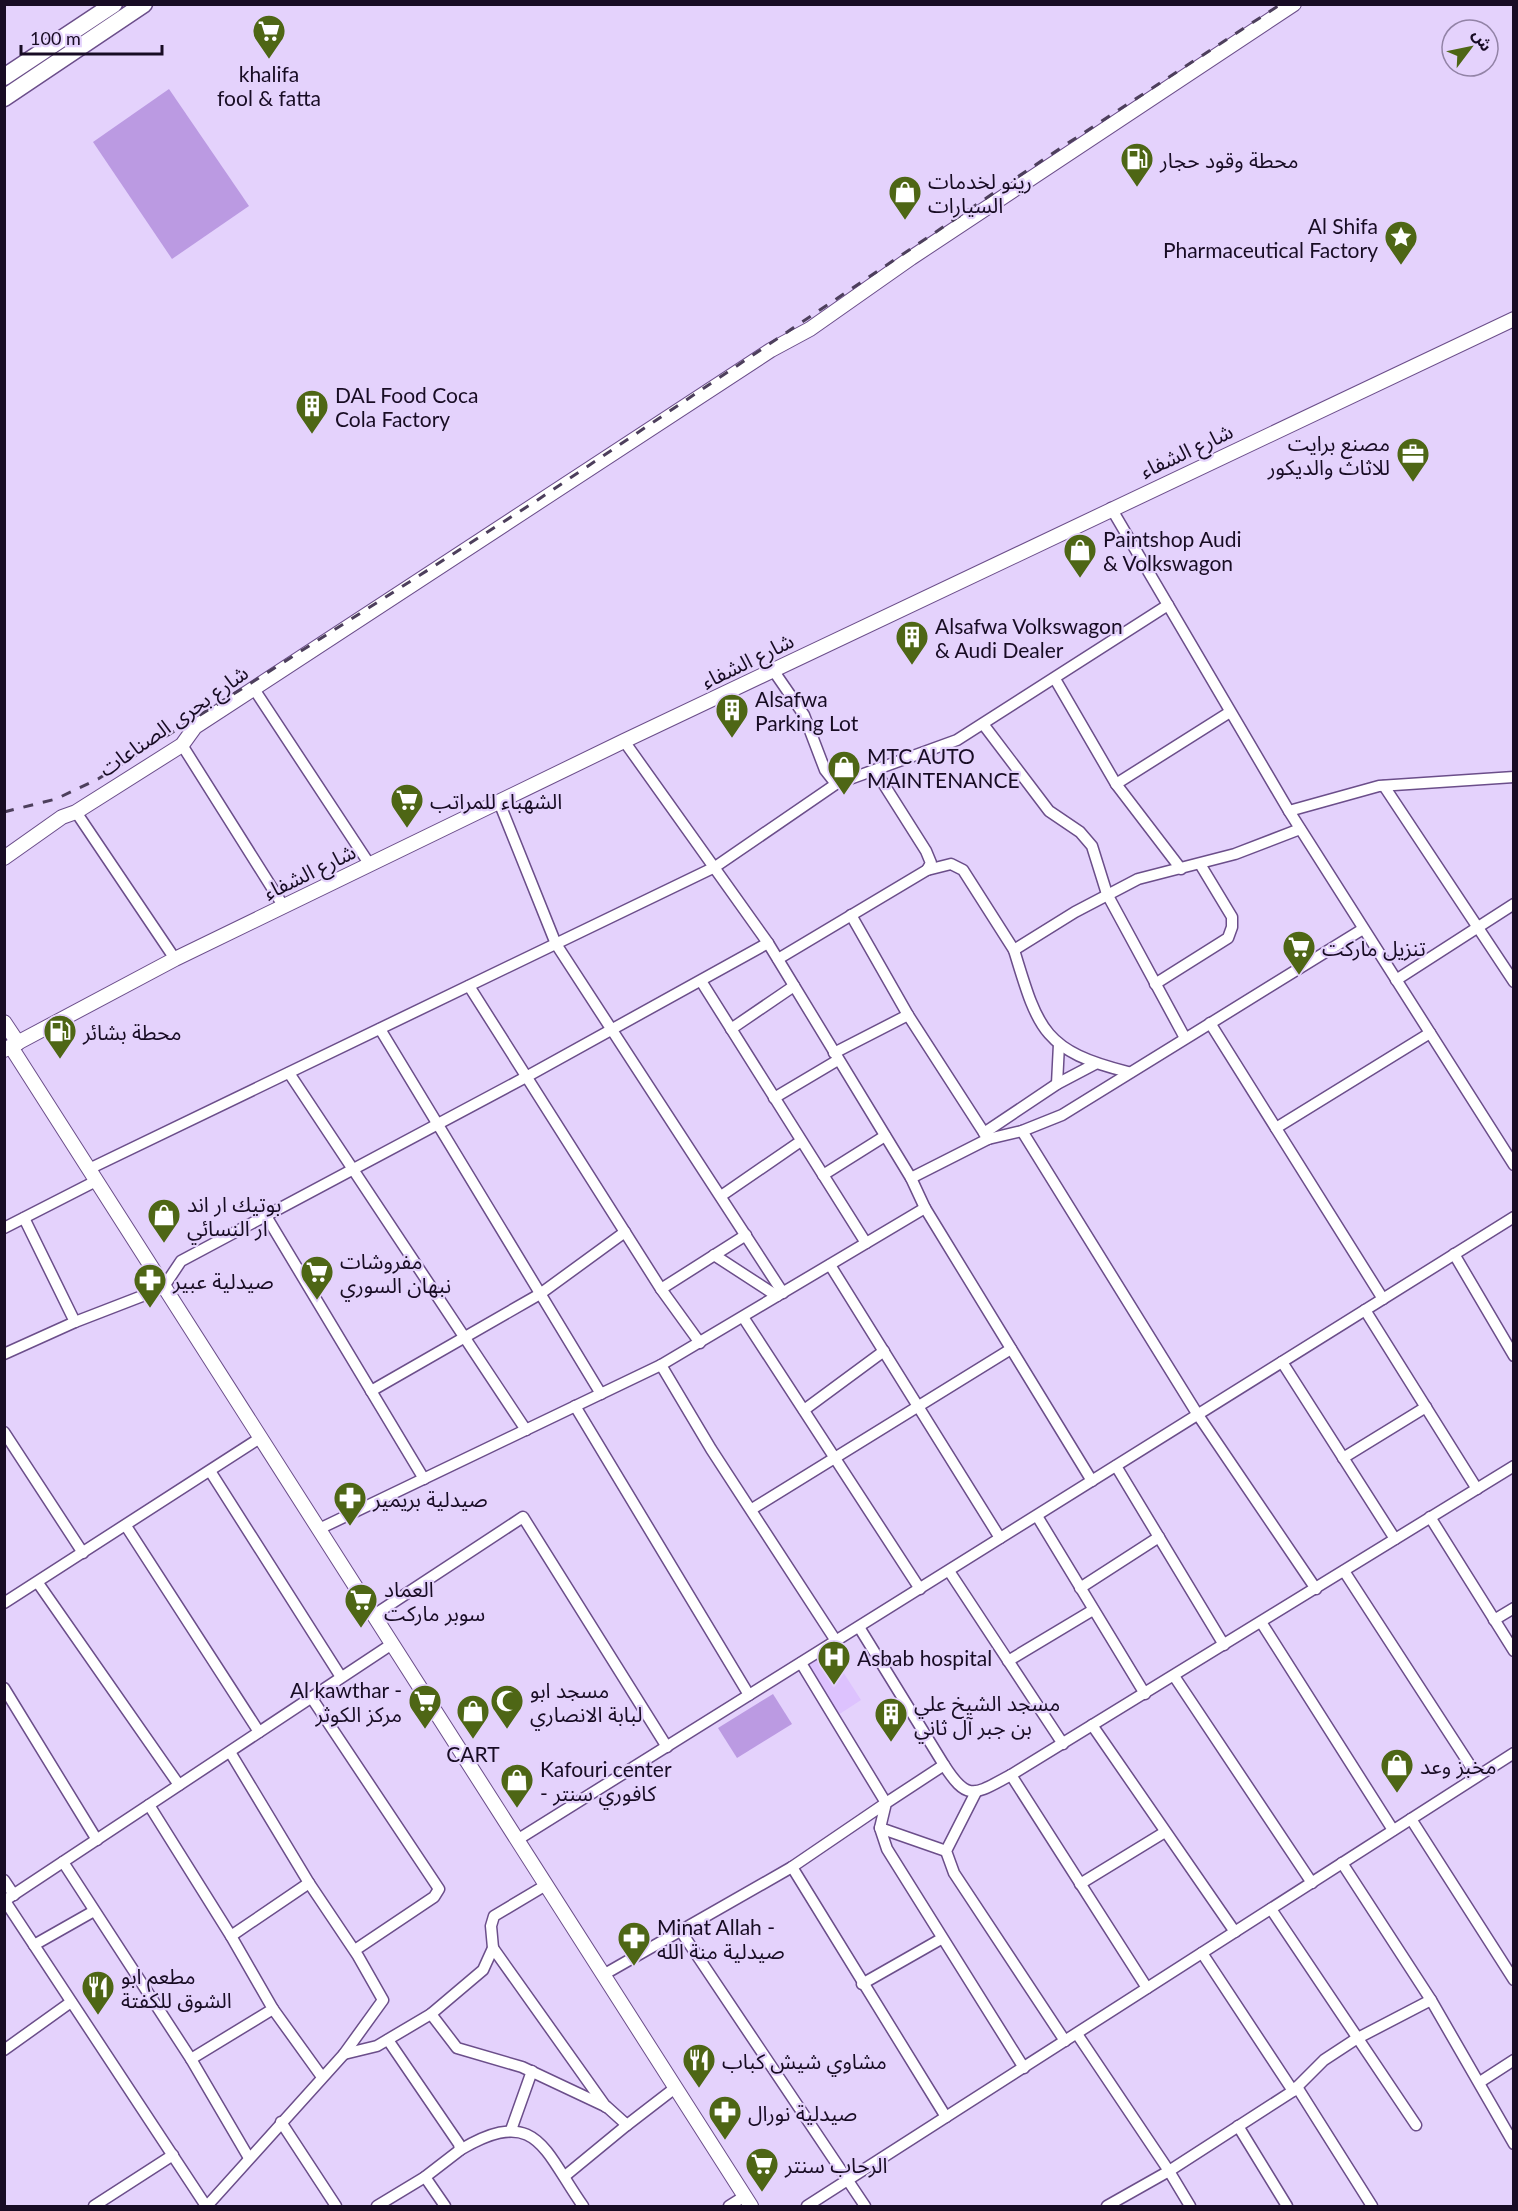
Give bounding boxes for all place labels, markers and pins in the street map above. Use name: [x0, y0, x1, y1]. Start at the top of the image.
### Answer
supermarket icon: khalifa fool & fatta: [251, 13, 287, 60]
place label: khalifa fool & fatta: [217, 61, 321, 110]
fuel station icon: محطة وقود حجار: [1119, 141, 1155, 188]
place label: محطة وقود حجار: [1159, 147, 1299, 173]
place label: رينو لخدمات السيارات: [928, 168, 1032, 218]
shop icon: رينو لخدمات السيارات: [887, 174, 923, 221]
place label: Al Shifa Pharmaceutical Factory: [1163, 213, 1378, 262]
place icon: Al Shifa Pharmaceutical Factory: [1383, 219, 1419, 266]
place label: DAL Food Coca Cola Factory: [335, 382, 478, 431]
building icon: DAL Food Coca Cola Factory: [294, 388, 330, 435]
place label: مصنع برايت للاثاث والديكور: [1267, 430, 1390, 480]
office icon: مصنع برايت للاثاث والديكور: [1395, 436, 1431, 483]
place label: Paintshop Audi & Volkswagon: [1103, 526, 1241, 575]
shop icon: Paintshop Audi & Volkswagon: [1062, 532, 1098, 579]
place label: Alsafwa Volkswagon & Audi Dealer: [935, 613, 1123, 662]
building icon: Alsafwa Volkswagon & Audi Dealer: [894, 619, 930, 666]
place label: Alsafwa Parking Lot: [755, 686, 859, 735]
building icon: Alsafwa Parking Lot: [714, 692, 750, 739]
place label: MTC AUTO MAINTENANCE: [867, 743, 1020, 792]
shop icon: MTC AUTO MAINTENANCE: [826, 749, 862, 796]
supermarket icon: الشهباء للمراتب: [389, 782, 425, 829]
place label: الشهباء للمراتب: [430, 788, 562, 814]
supermarket icon: تنزيل ماركت: [1281, 929, 1317, 976]
place label: تنزيل ماركت: [1322, 935, 1426, 961]
fuel station icon: محطة بشائر: [42, 1013, 78, 1060]
place label: محطة بشائر: [82, 1019, 181, 1045]
place label: بوتيك ار اند ار النسائي: [187, 1191, 281, 1244]
shop icon: بوتيك ار اند ار النسائي: [146, 1197, 182, 1244]
place label: مفروشات نبهان السوري: [340, 1248, 451, 1301]
supermarket icon: مفروشات نبهان السوري: [299, 1254, 335, 1301]
pharmacy icon: صيدلية عبير: [132, 1262, 168, 1309]
place label: صيدلية عبير: [172, 1268, 274, 1294]
pharmacy icon: صيدلية بريمير: [332, 1480, 368, 1527]
place label: صيدلية بريمير: [372, 1486, 488, 1512]
place label: العماد سوبر ماركت: [384, 1576, 485, 1626]
supermarket icon: العماد سوبر ماركت: [343, 1582, 379, 1629]
hospital icon: Asbab hospital: [816, 1639, 852, 1686]
place label: Asbab hospital: [857, 1645, 992, 1670]
place label: Al kawthar - مركز الكوثر: [290, 1677, 402, 1727]
place label: مسجد ابو لبابة الانصاري: [530, 1677, 643, 1730]
supermarket icon: Al kawthar - مركز الكوثر: [407, 1683, 443, 1730]
mosque icon: مسجد ابو لبابة الانصاري: [489, 1683, 525, 1730]
place label: مسجد الشيخ علي بن جبر آل ثاني: [914, 1690, 1060, 1743]
shop icon: CART: [455, 1693, 491, 1740]
building icon: مسجد الشيخ علي بن جبر آل ثاني: [873, 1696, 909, 1743]
place label: CART: [446, 1741, 500, 1766]
shop icon: مخبز وعد: [1379, 1747, 1415, 1794]
place label: مخبز وعد: [1420, 1753, 1496, 1779]
place label: Kafouri center - كافوري سنتر: [540, 1756, 672, 1809]
shop icon: Kafouri center - كافوري سنتر: [499, 1762, 535, 1809]
place label: Minat Allah - صيدلية منة الله: [657, 1914, 785, 1963]
pharmacy icon: Minat Allah - صيدلية منة الله: [616, 1920, 652, 1967]
place label: مطعم ابو الشوق للكفتة: [121, 1963, 232, 2013]
restaurant icon: مطعم ابو الشوق للكفتة: [80, 1969, 116, 2016]
restaurant icon: مشاوي شيش كباب: [681, 2042, 717, 2089]
place label: مشاوي شيش كباب: [722, 2048, 887, 2077]
pharmacy icon: صيدلية نورال: [707, 2094, 743, 2141]
place label: صيدلية نورال: [748, 2100, 857, 2126]
supermarket icon: الرحاب سنتر: [744, 2146, 780, 2193]
place label: الرحاب سنتر: [784, 2152, 887, 2178]

